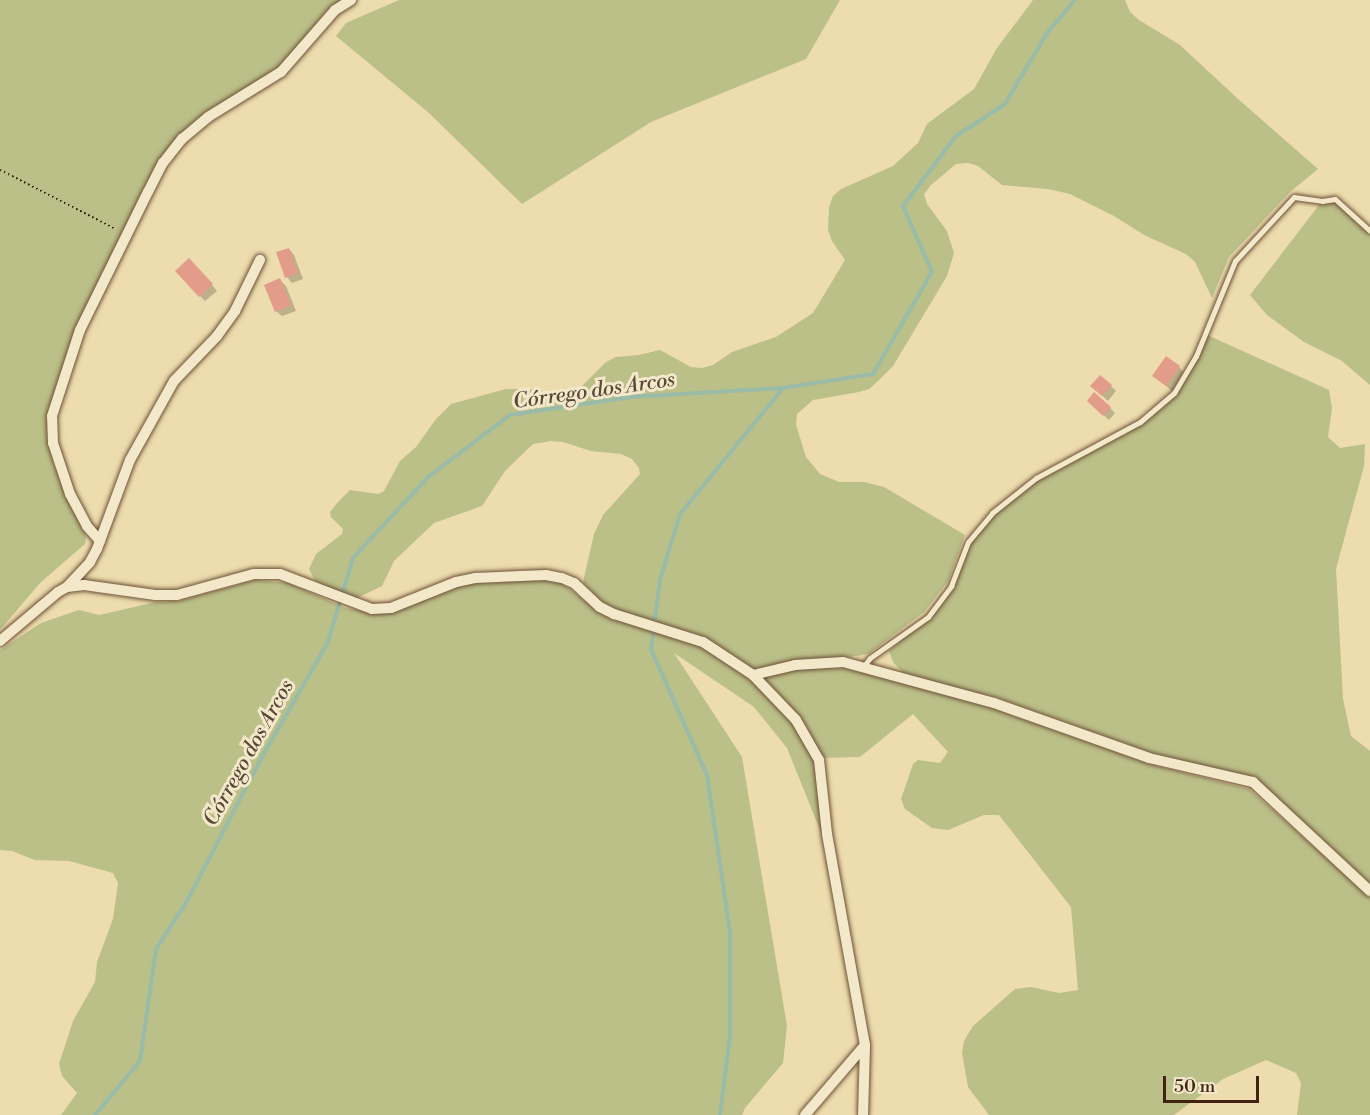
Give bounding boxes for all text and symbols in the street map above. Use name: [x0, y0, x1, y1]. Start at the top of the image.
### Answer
water label: Córrego dos Arcos: [511, 367, 677, 415]
water label: Córrego dos Arcos: [198, 676, 300, 830]
scale bar: [1166, 1064, 1262, 1102]
text: 50 m: [1174, 1075, 1215, 1098]

